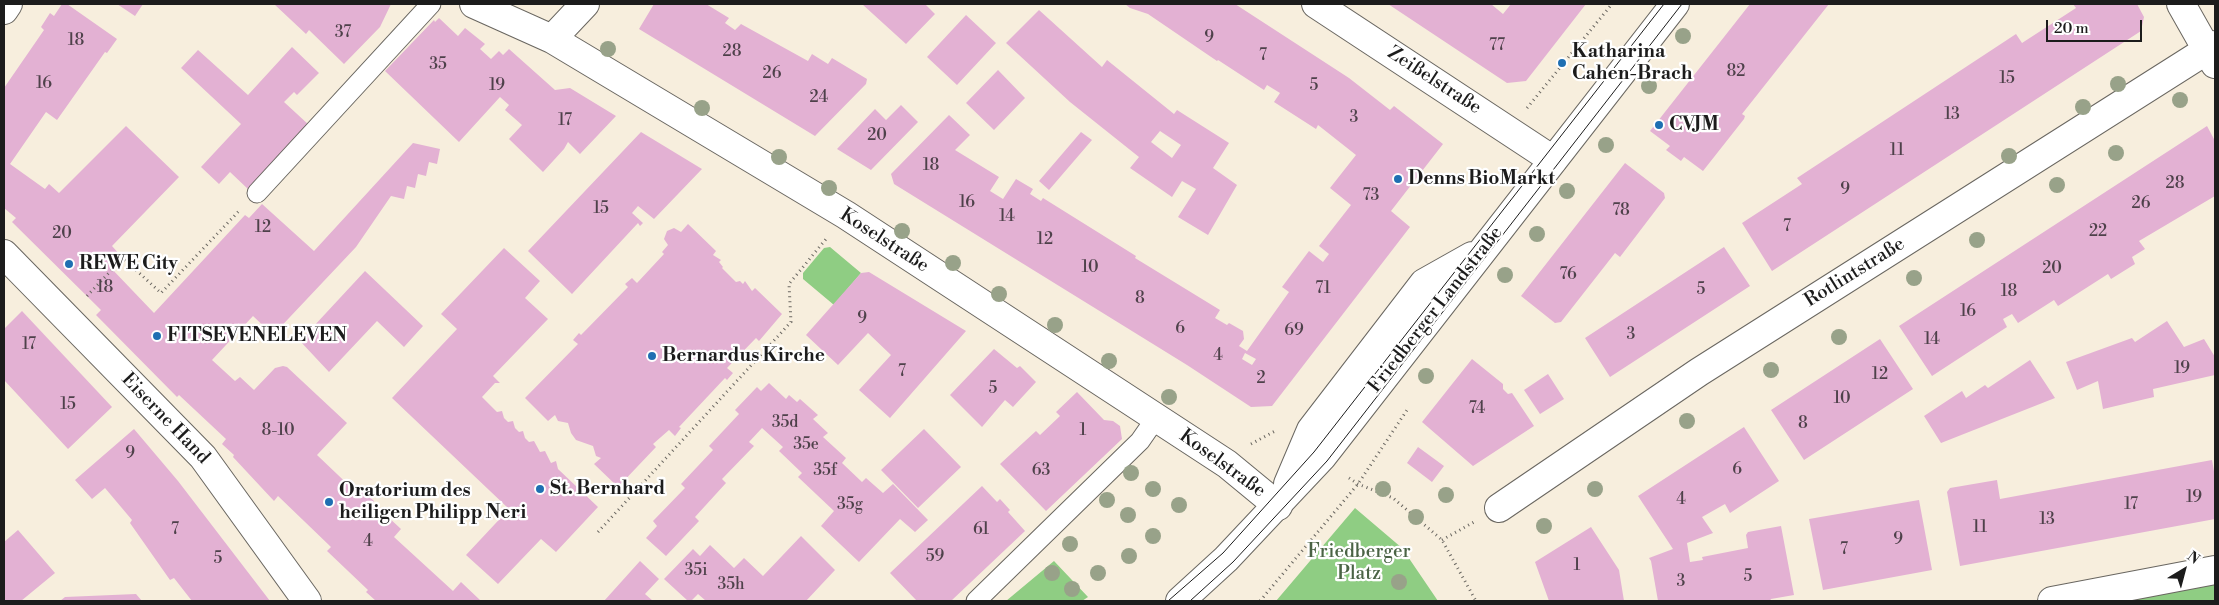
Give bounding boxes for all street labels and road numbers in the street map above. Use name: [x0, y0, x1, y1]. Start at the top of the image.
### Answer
street label: Zeißelstraße: [1383, 42, 1485, 120]
street label: Koselstraße: [835, 204, 933, 278]
street label: Friedberger Landstraße: [1364, 222, 1508, 398]
street label: Rotlintstraße: [1801, 233, 1909, 313]
street label: Eiserne Hand: [116, 369, 214, 469]
street label: Koselstraße: [1174, 425, 1270, 503]

